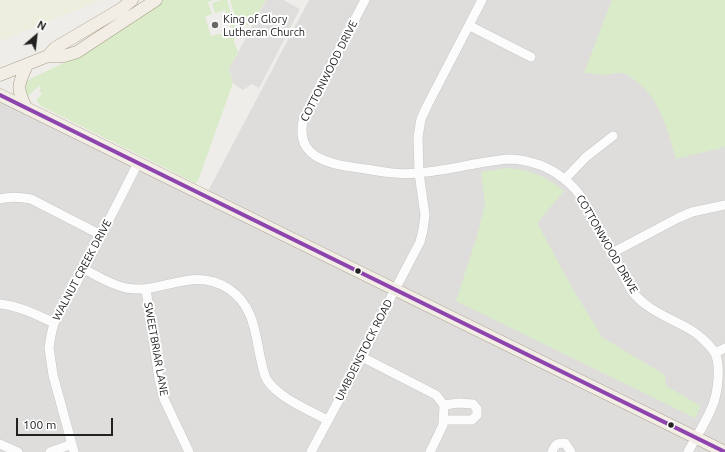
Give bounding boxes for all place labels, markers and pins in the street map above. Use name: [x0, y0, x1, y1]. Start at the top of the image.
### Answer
place label: King of Glory Lutheran Church: [223, 12, 305, 38]
marker: King of Glory Lutheran Church: [210, 20, 220, 30]
unlabelled marker: [353, 266, 363, 276]
unlabelled marker: [666, 420, 676, 430]

